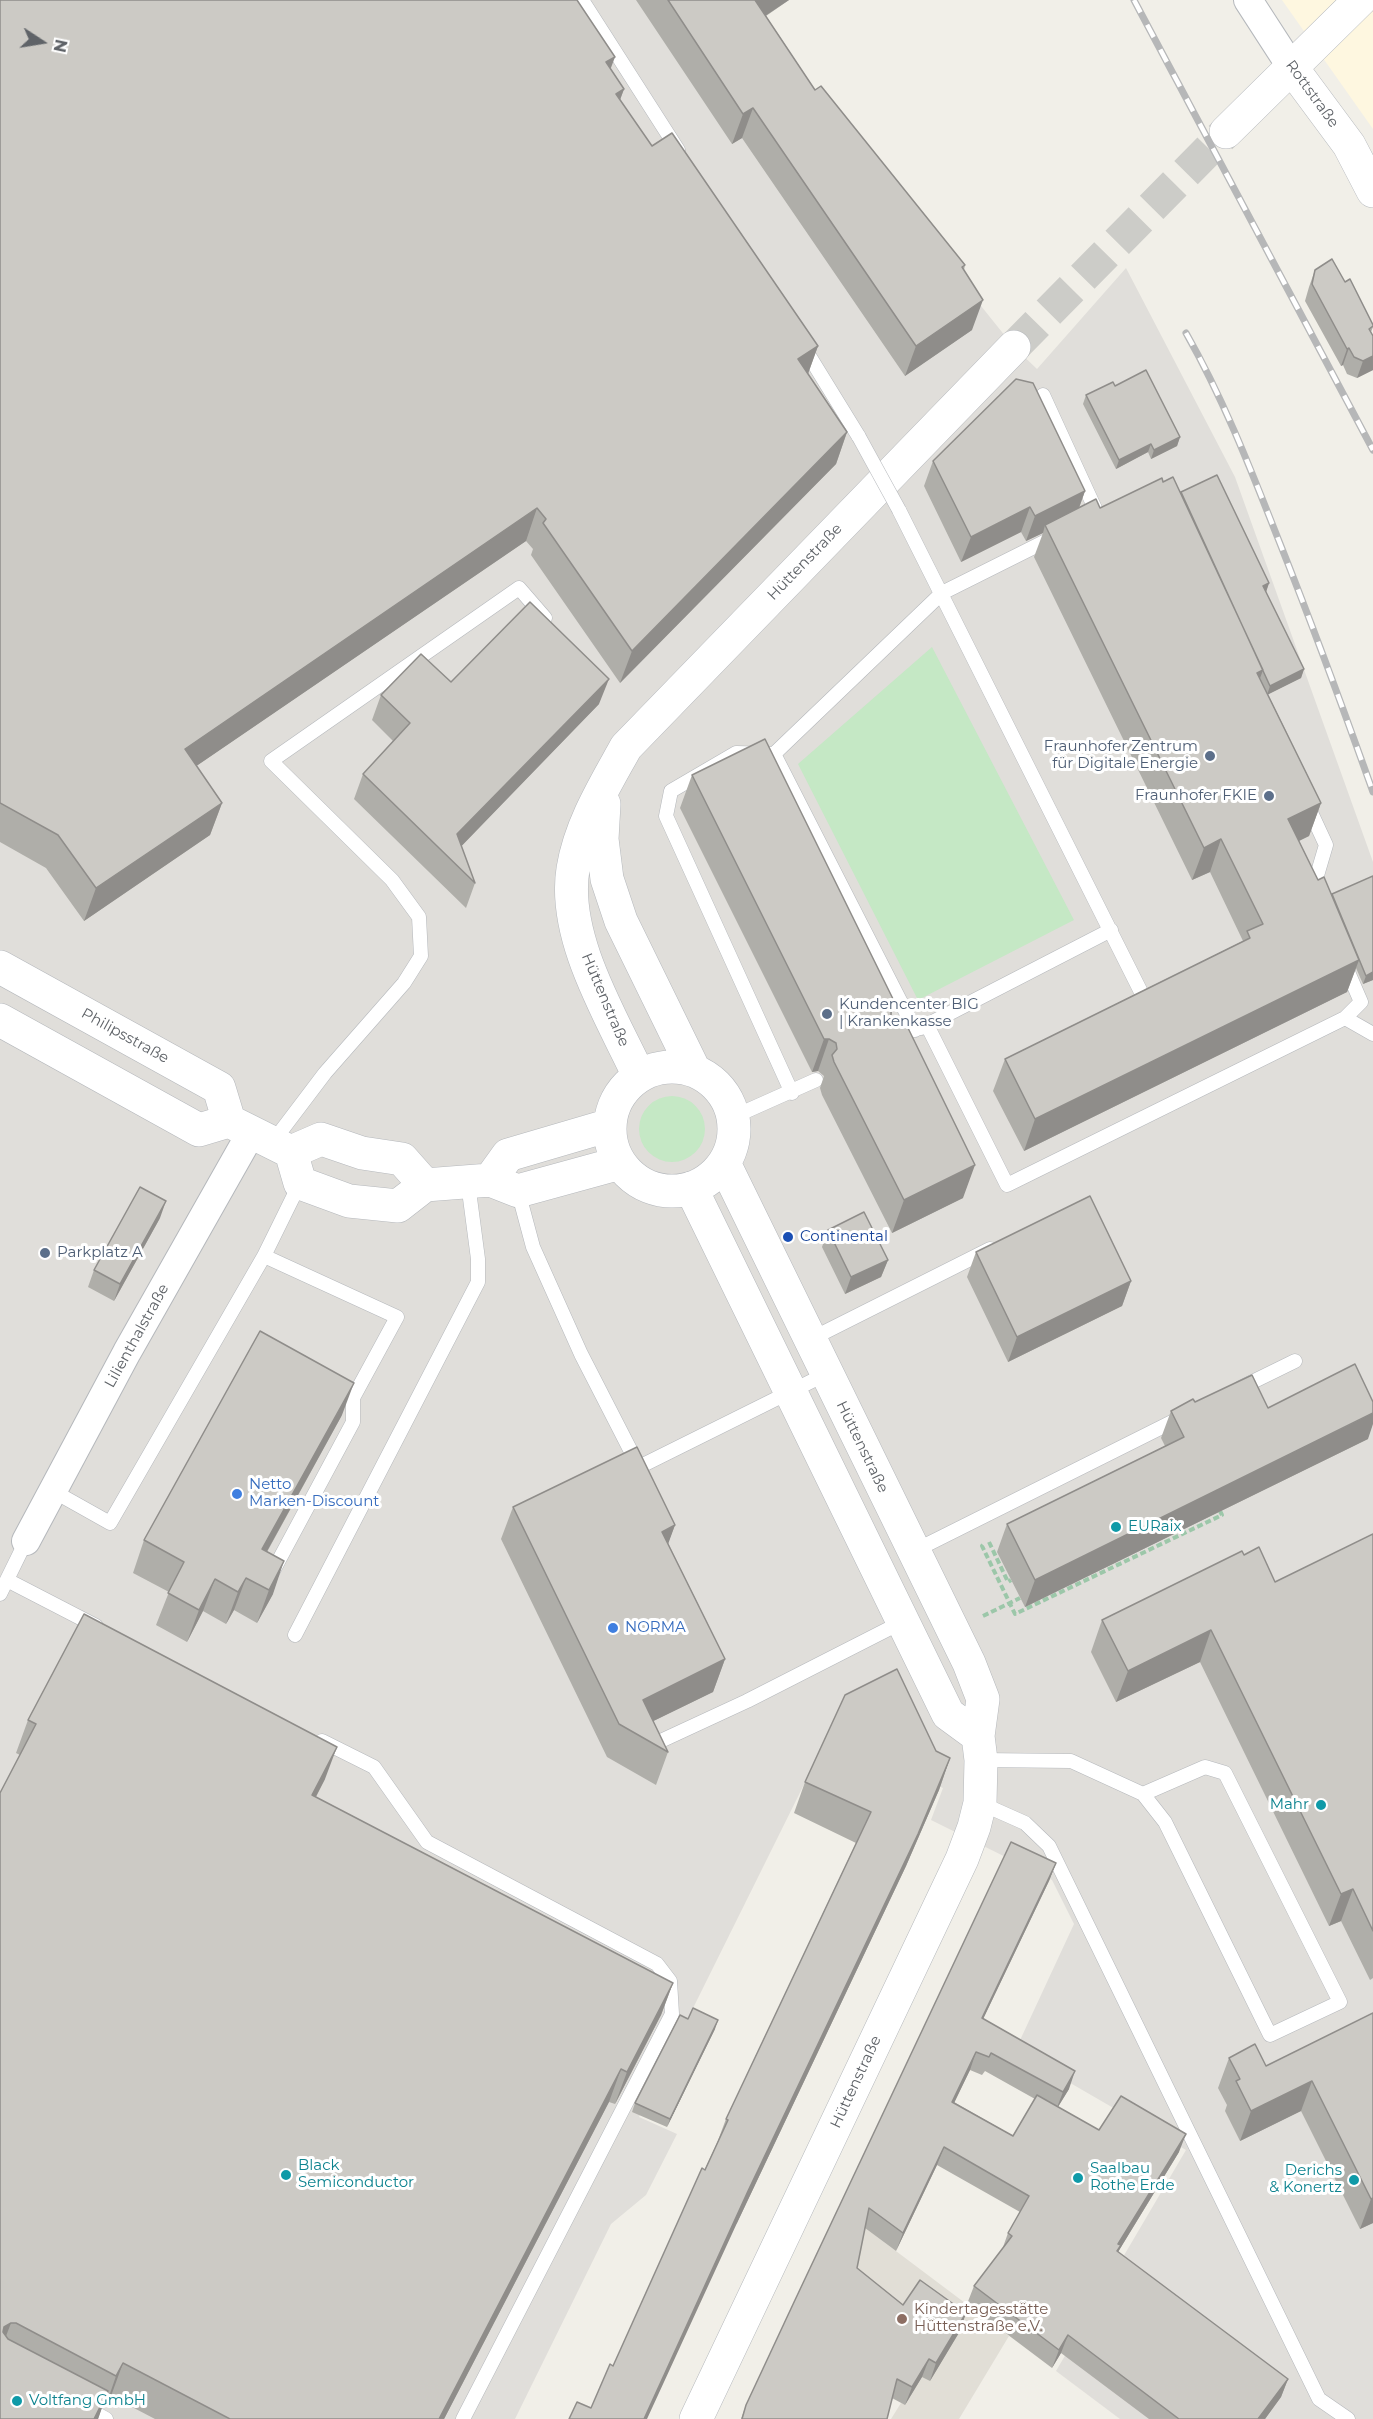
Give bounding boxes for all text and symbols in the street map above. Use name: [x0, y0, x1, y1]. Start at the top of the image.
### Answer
north arrow: [12, 12, 72, 72]
text: N: [49, 38, 71, 54]
street label: Rottstraße: [1282, 57, 1342, 131]
street label: Hüttenstraße: [764, 520, 846, 604]
place label: Fraunhofer Zentrum für Digitale Energie: [1044, 738, 1198, 773]
marker: Fraunhofer Zentrum für Digitale Energie: [1203, 749, 1217, 763]
place label: Fraunhofer FKIE: [1135, 787, 1257, 805]
marker: Fraunhofer FKIE: [1262, 789, 1276, 803]
street label: Hüttenstraße: [577, 951, 633, 1049]
place label: Kundencenter BIG | Krankenkasse: [839, 996, 979, 1031]
street label: Philipsstraße: [78, 1005, 172, 1067]
marker: Kundencenter BIG | Krankenkasse: [820, 1007, 834, 1021]
place label: Continental: [800, 1228, 888, 1246]
marker: Continental: [781, 1230, 795, 1244]
place label: Parkplatz A: [57, 1244, 143, 1262]
marker: Parkplatz A: [38, 1246, 52, 1260]
street label: Lilienthalstraße: [101, 1281, 173, 1391]
street label: Hüttenstraße: [832, 1398, 892, 1496]
place label: Netto Marken-Discount: [249, 1476, 379, 1511]
marker: Netto Marken-Discount: [230, 1487, 244, 1501]
place label: EURaix: [1128, 1518, 1182, 1536]
marker: EURaix: [1109, 1520, 1123, 1534]
place label: NORMA: [625, 1619, 686, 1637]
marker: NORMA: [606, 1621, 620, 1635]
place label: Mahr: [1270, 1796, 1309, 1814]
marker: Mahr: [1314, 1798, 1328, 1812]
street label: Hüttenstraße: [827, 2033, 885, 2131]
place label: Black Semiconductor: [298, 2157, 414, 2192]
place label: Saalbau Rothe Erde: [1090, 2160, 1175, 2195]
place label: Derichs & Konertz: [1269, 2162, 1342, 2197]
marker: Black Semiconductor: [279, 2168, 293, 2182]
marker: Saalbau Rothe Erde: [1071, 2171, 1085, 2185]
marker: Derichs & Konertz: [1347, 2173, 1361, 2187]
place label: Kindertagesstätte Hüttenstraße e.V.: [914, 2301, 1048, 2336]
marker: Kindertagesstätte Hüttenstraße e.V.: [895, 2312, 909, 2326]
place label: Voltfang GmbH: [29, 2392, 146, 2410]
marker: Voltfang GmbH: [10, 2394, 24, 2408]

